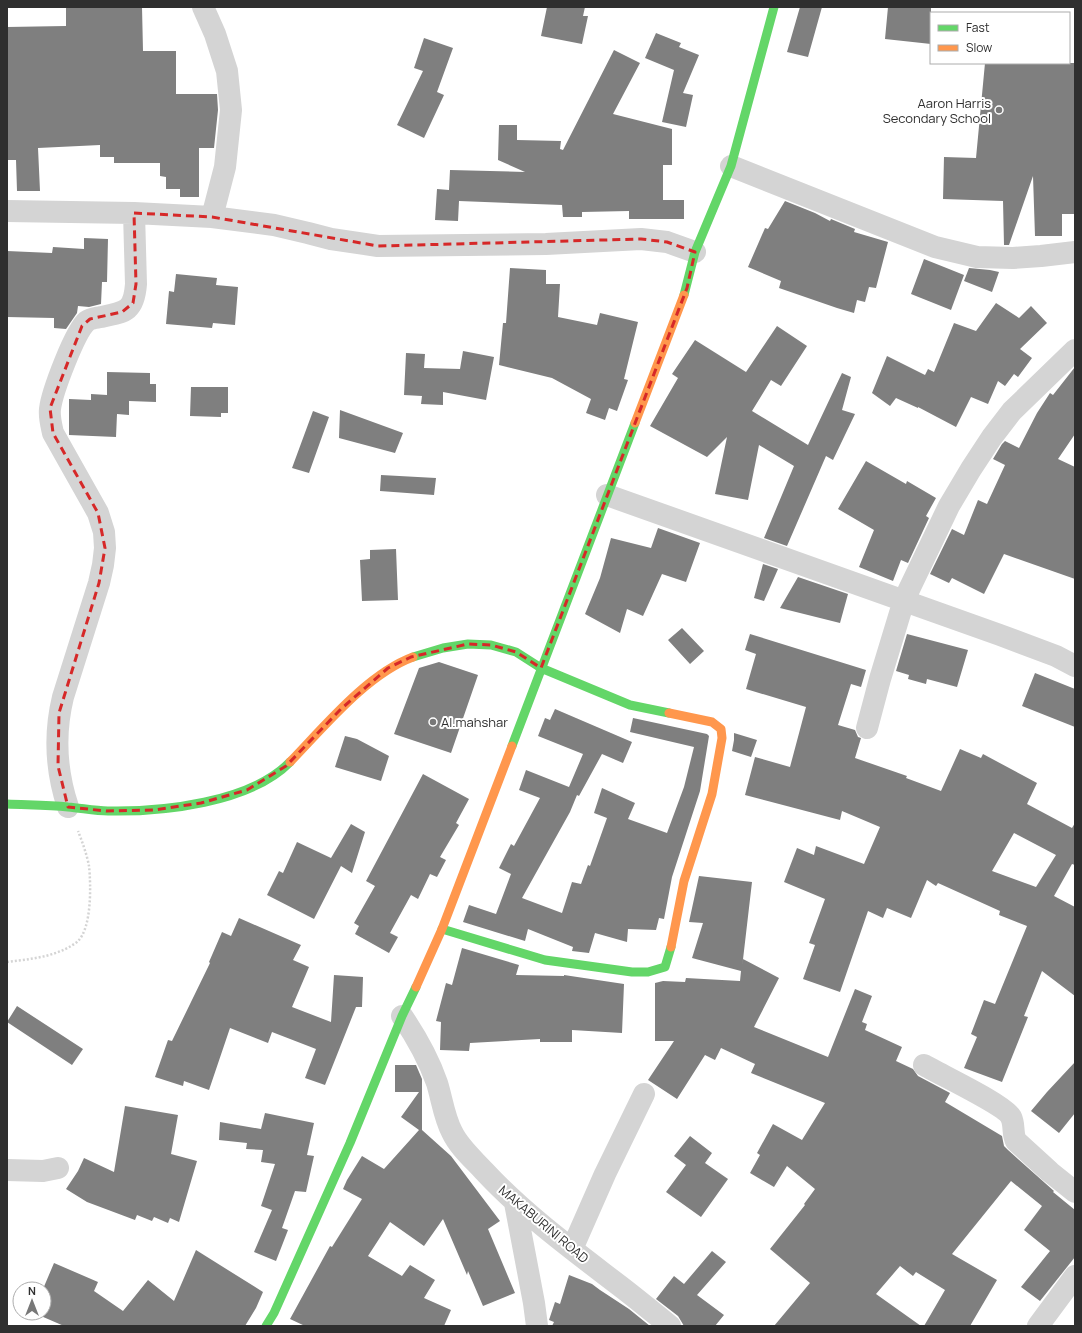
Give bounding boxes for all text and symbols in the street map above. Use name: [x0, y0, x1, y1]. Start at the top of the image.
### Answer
legend: [930, 12, 1070, 64]
text: Fast: [966, 19, 990, 36]
text: Slow: [966, 39, 992, 56]
place label: Aaron Harris Secondary School: [883, 94, 991, 127]
marker: Aaron Harris Secondary School: [994, 105, 1004, 115]
place label: Al.mahshar: [441, 713, 508, 731]
marker: Al.mahshar: [428, 717, 438, 727]
street label: MAKABURINI ROAD: [495, 1181, 593, 1267]
north arrow: [12, 1281, 52, 1321]
text: N: [28, 1283, 36, 1298]

